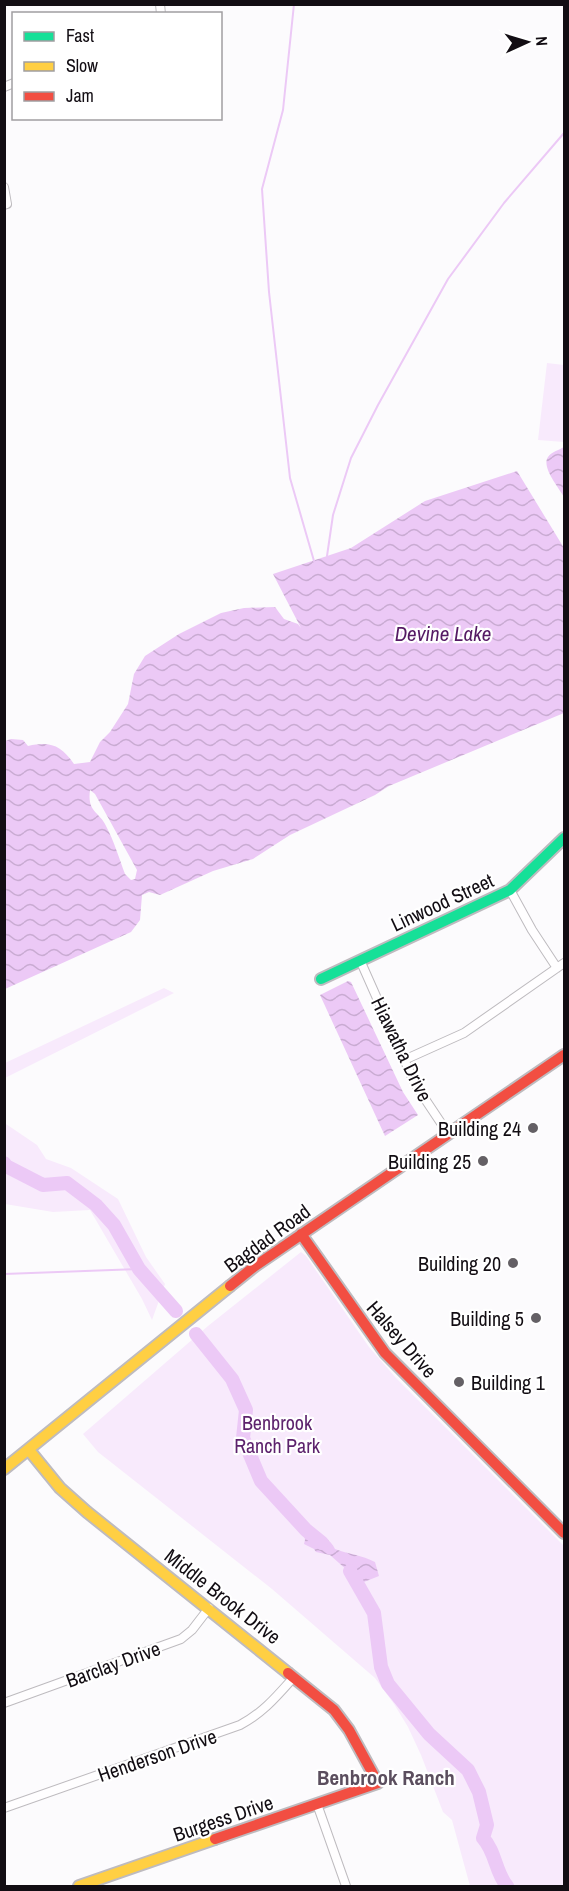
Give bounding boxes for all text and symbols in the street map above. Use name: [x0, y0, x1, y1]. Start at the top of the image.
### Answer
legend: [12, 12, 222, 120]
north arrow: [497, 12, 557, 72]
text: Fast: [66, 23, 94, 48]
text: N: [531, 35, 553, 46]
text: Slow: [66, 53, 98, 78]
text: Jam: [66, 83, 94, 108]
water label: Devine Lake: [395, 619, 491, 648]
street label: Linwood Street: [386, 866, 498, 938]
street label: Hiawatha Drive: [365, 992, 439, 1106]
place label: Building 24: [438, 1115, 521, 1142]
marker: Building 24: [526, 1121, 540, 1135]
place label: Building 25: [388, 1148, 471, 1175]
marker: Building 25: [476, 1154, 490, 1168]
street label: Bagdad Road: [218, 1198, 316, 1278]
place label: Building 20: [418, 1250, 501, 1277]
marker: Building 20: [506, 1256, 520, 1270]
street label: Halsey Drive: [361, 1295, 443, 1383]
place label: Building 5: [450, 1305, 524, 1332]
marker: Building 5: [529, 1311, 543, 1325]
place label: Building 1: [471, 1369, 545, 1396]
marker: Building 1: [452, 1375, 466, 1389]
park label: Benbrook Ranch Park: [234, 1409, 321, 1459]
street label: Middle Brook Drive: [159, 1542, 287, 1650]
street label: Barclay Drive: [62, 1634, 164, 1694]
street label: Henderson Drive: [94, 1722, 220, 1788]
district label: Benbrook Ranch: [317, 1763, 455, 1792]
street label: Burgess Drive: [169, 1788, 277, 1848]

